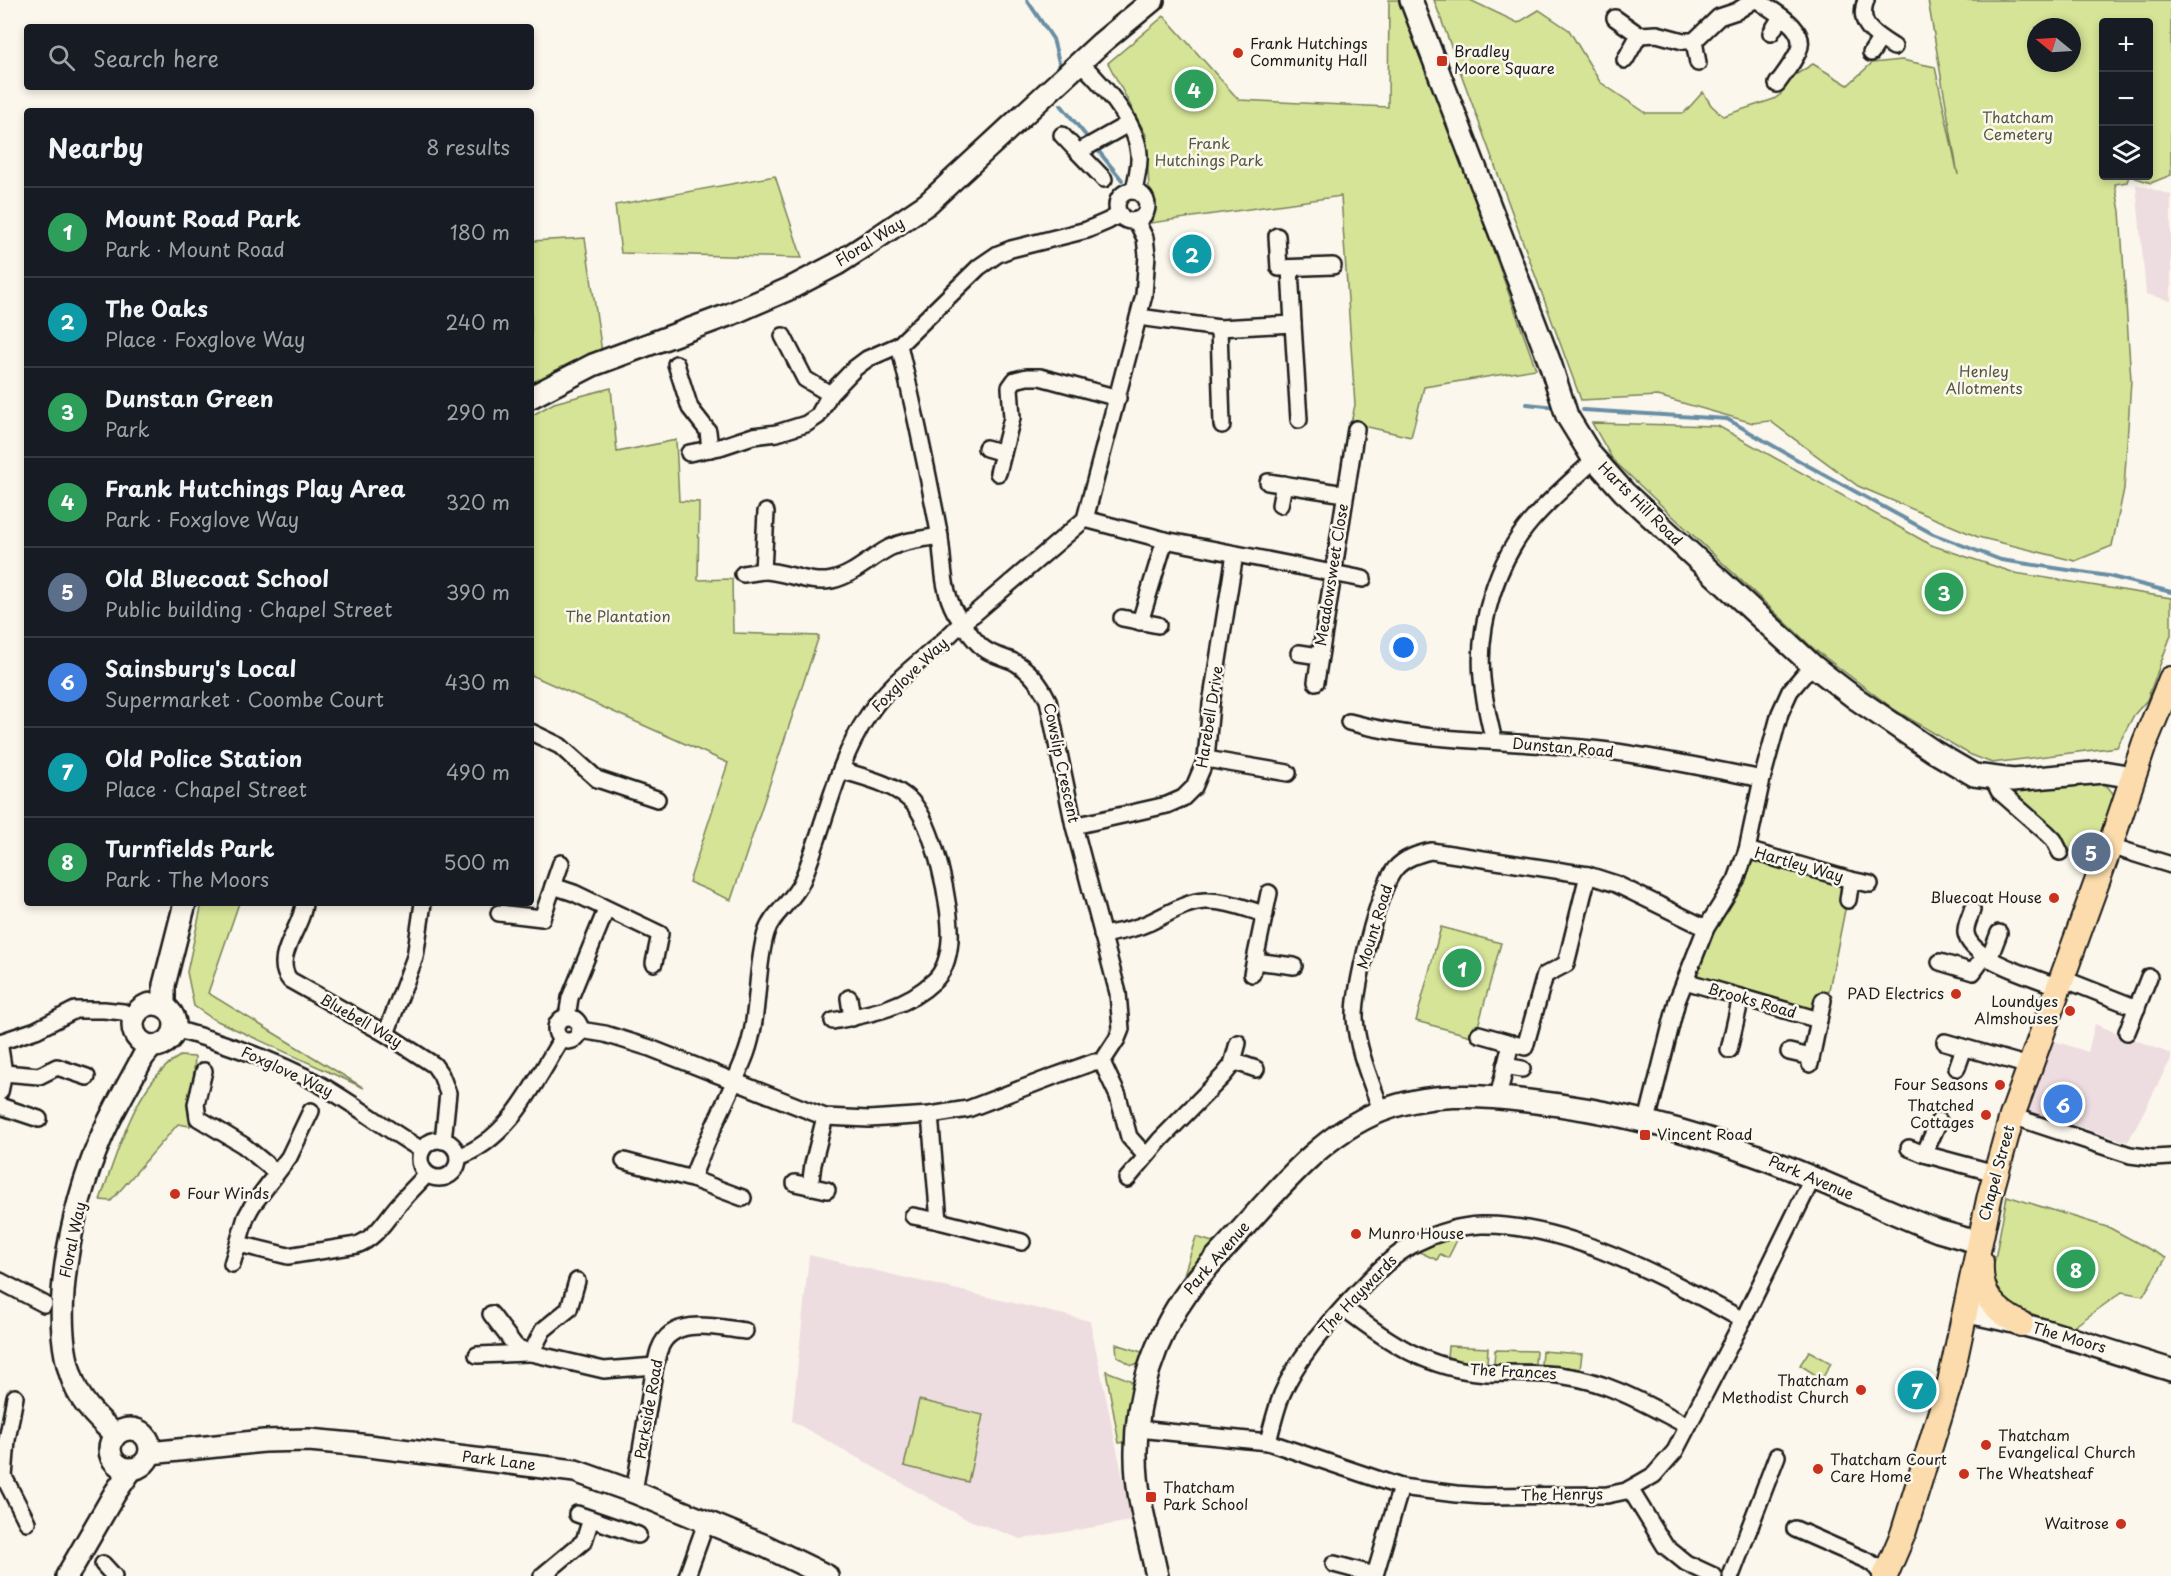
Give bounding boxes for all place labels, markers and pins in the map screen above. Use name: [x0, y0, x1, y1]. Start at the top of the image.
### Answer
place label: Frank Hutchings Community Hall: [1250, 31, 1368, 71]
place label: Bradley Moore Square: [1454, 39, 1555, 79]
marker: Frank Hutchings Community Hall: [1231, 46, 1245, 60]
marker: Bradley Moore Square: [1435, 54, 1449, 68]
pin: 4: [1174, 66, 1214, 112]
pin: 2: [1172, 232, 1212, 276]
pin: 3: [1924, 570, 1964, 614]
pin: 5: [2072, 830, 2110, 874]
place label: Bluecoat House: [1930, 885, 2042, 908]
marker: Bluecoat House: [2047, 891, 2061, 905]
pin: 1: [1442, 946, 1482, 990]
place label: PAD Electrics: [1847, 981, 1944, 1004]
marker: PAD Electrics: [1949, 987, 1963, 1001]
place label: Loundyes Almshouses: [1974, 989, 2058, 1029]
marker: Loundyes Almshouses: [2063, 1004, 2077, 1018]
place label: Four Seasons: [1894, 1072, 1988, 1095]
marker: Four Seasons: [1993, 1078, 2007, 1092]
pin: 6: [2044, 1082, 2082, 1126]
place label: Thatched Cottages: [1907, 1093, 1974, 1133]
marker: Thatched Cottages: [1979, 1108, 1993, 1122]
place label: Vincent Road: [1657, 1122, 1752, 1145]
marker: Vincent Road: [1638, 1128, 1652, 1142]
place label: Four Winds: [187, 1181, 269, 1204]
marker: Four Winds: [168, 1187, 182, 1201]
place label: Munro House: [1368, 1221, 1464, 1244]
marker: Munro House: [1349, 1227, 1363, 1241]
pin: 8: [2056, 1246, 2096, 1292]
place label: Thatcham Methodist Church: [1721, 1368, 1849, 1408]
pin: 7: [1898, 1368, 1936, 1412]
marker: Thatcham Methodist Church: [1854, 1383, 1868, 1397]
place label: Thatcham Evangelical Church: [1998, 1423, 2136, 1463]
marker: Thatcham Evangelical Church: [1979, 1438, 1993, 1452]
place label: Thatcham Court Care Home: [1830, 1447, 1947, 1487]
place label: The Wheatsheaf: [1976, 1461, 2094, 1484]
marker: Thatcham Court Care Home: [1811, 1462, 1825, 1476]
marker: The Wheatsheaf: [1957, 1467, 1971, 1481]
place label: Thatcham Park School: [1163, 1475, 1248, 1515]
marker: Thatcham Park School: [1144, 1490, 1158, 1504]
place label: Waitrose: [2044, 1511, 2109, 1534]
marker: Waitrose: [2114, 1517, 2128, 1531]

